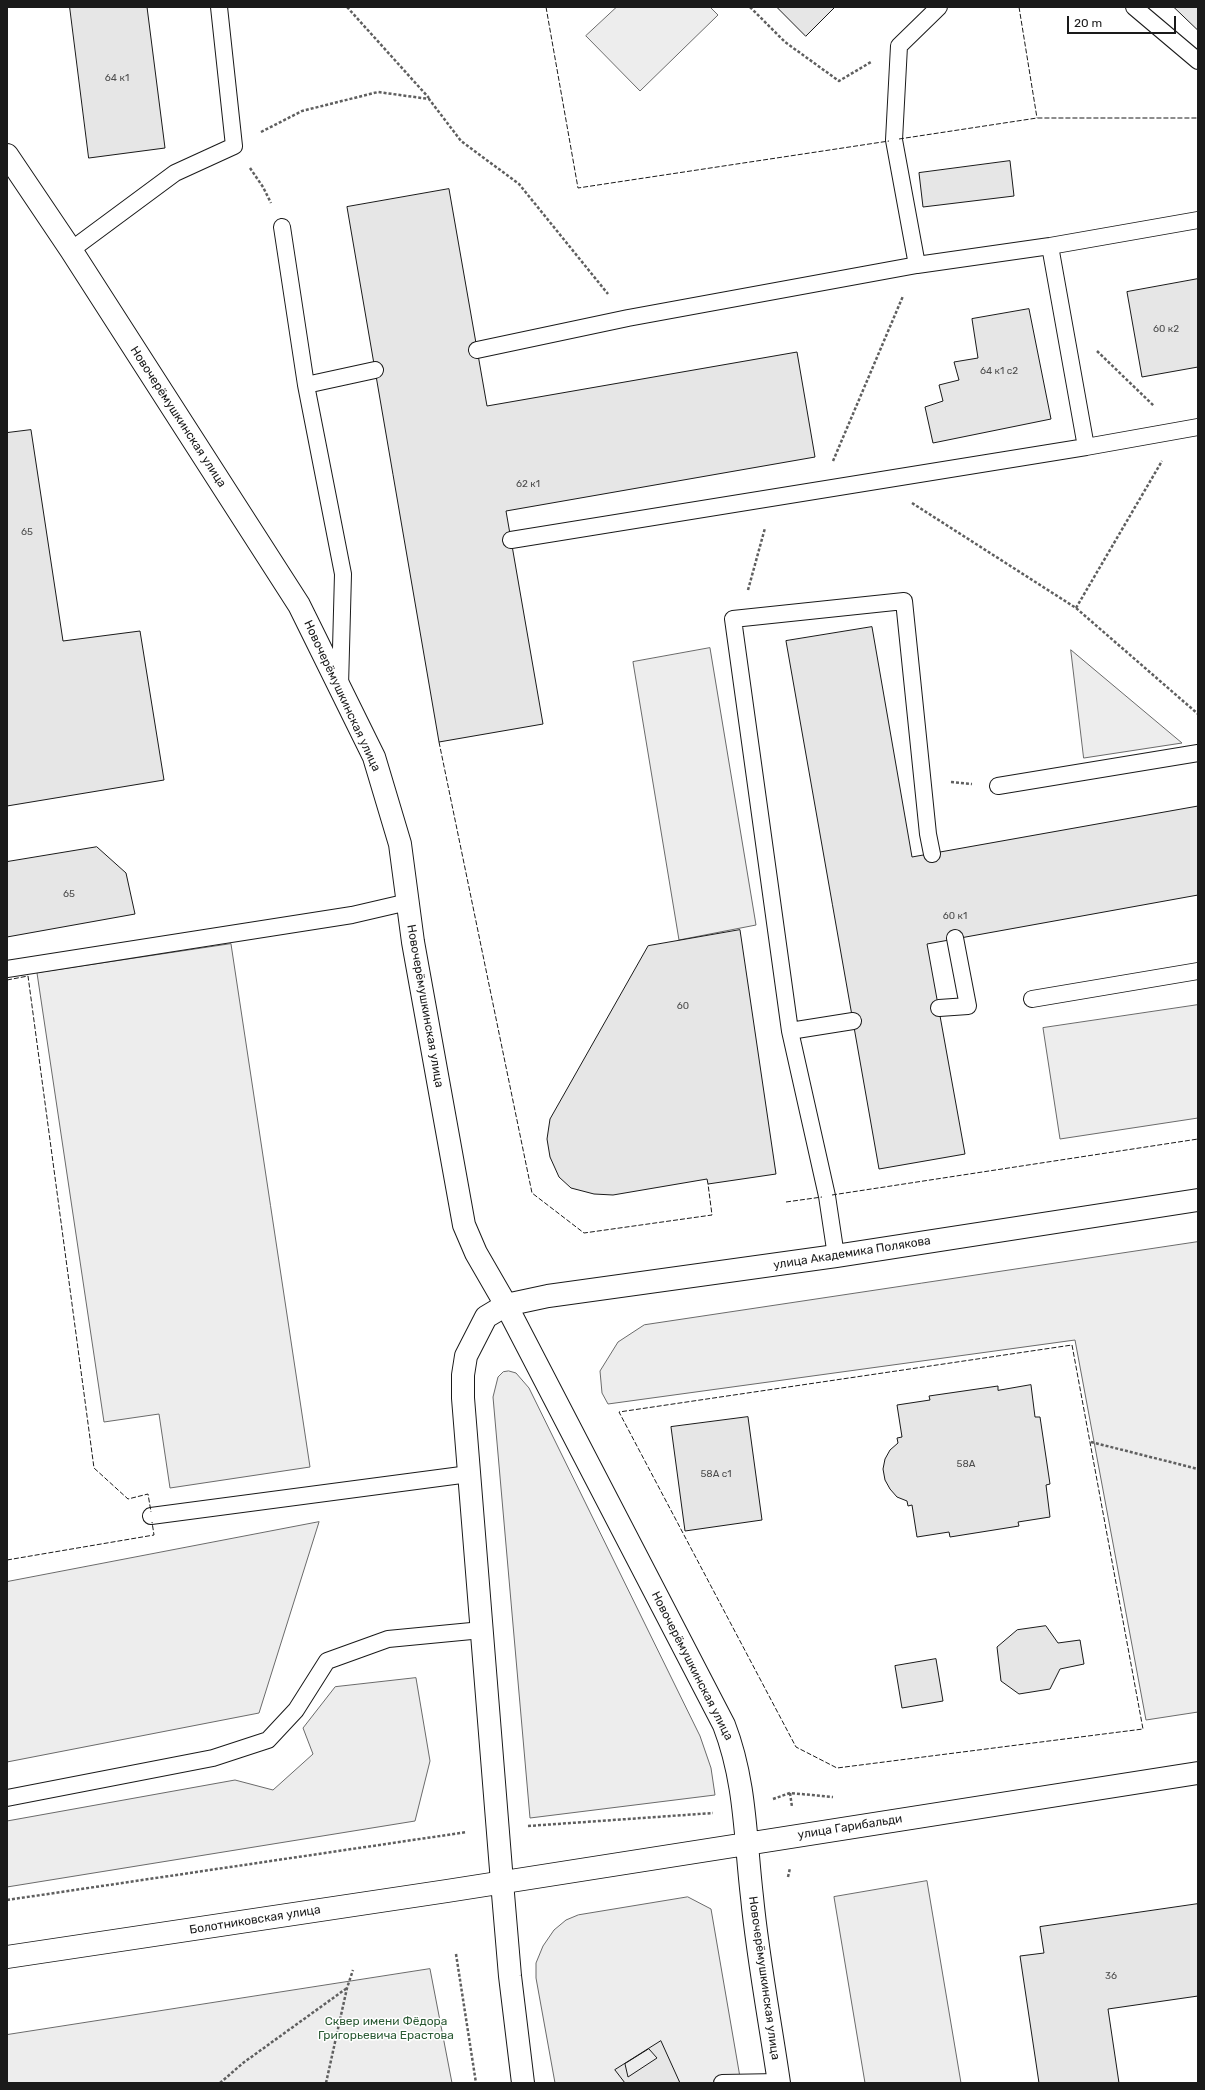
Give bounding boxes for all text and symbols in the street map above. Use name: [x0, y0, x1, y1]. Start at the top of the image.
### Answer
scale bar: [1069, 8, 1178, 34]
text: 20 m: [1074, 16, 1102, 30]
house number: 64 к1: [105, 72, 129, 84]
house number: 60 к2: [1153, 323, 1179, 335]
street label: Новочерёмушкинская улица: [127, 344, 229, 490]
house number: 64 к1 с2: [980, 365, 1018, 377]
house number: 62 к1: [516, 478, 540, 490]
house number: 65: [21, 526, 33, 538]
street label: Новочерёмушкинская улица: [301, 618, 383, 774]
house number: 65: [63, 888, 75, 900]
house number: 60 к1: [943, 910, 967, 922]
street label: Новочерёмушкинская улица: [404, 923, 446, 1089]
house number: 60: [677, 1000, 689, 1012]
street label: улица Академика Полякова: [772, 1233, 932, 1273]
house number: 58А: [957, 1458, 975, 1470]
house number: 58А с1: [700, 1468, 732, 1480]
street label: Новочерёмушкинская улица: [648, 1589, 736, 1743]
street label: улица Гарибальди: [797, 1812, 903, 1842]
street label: Новочерёмушкинская улица: [745, 1895, 783, 2061]
street label: Болотниковская улица: [188, 1903, 322, 1937]
house number: 36: [1105, 1970, 1117, 1982]
park label: Сквер имени Фёдора Григорьевича Ерастова: [318, 2015, 454, 2043]

